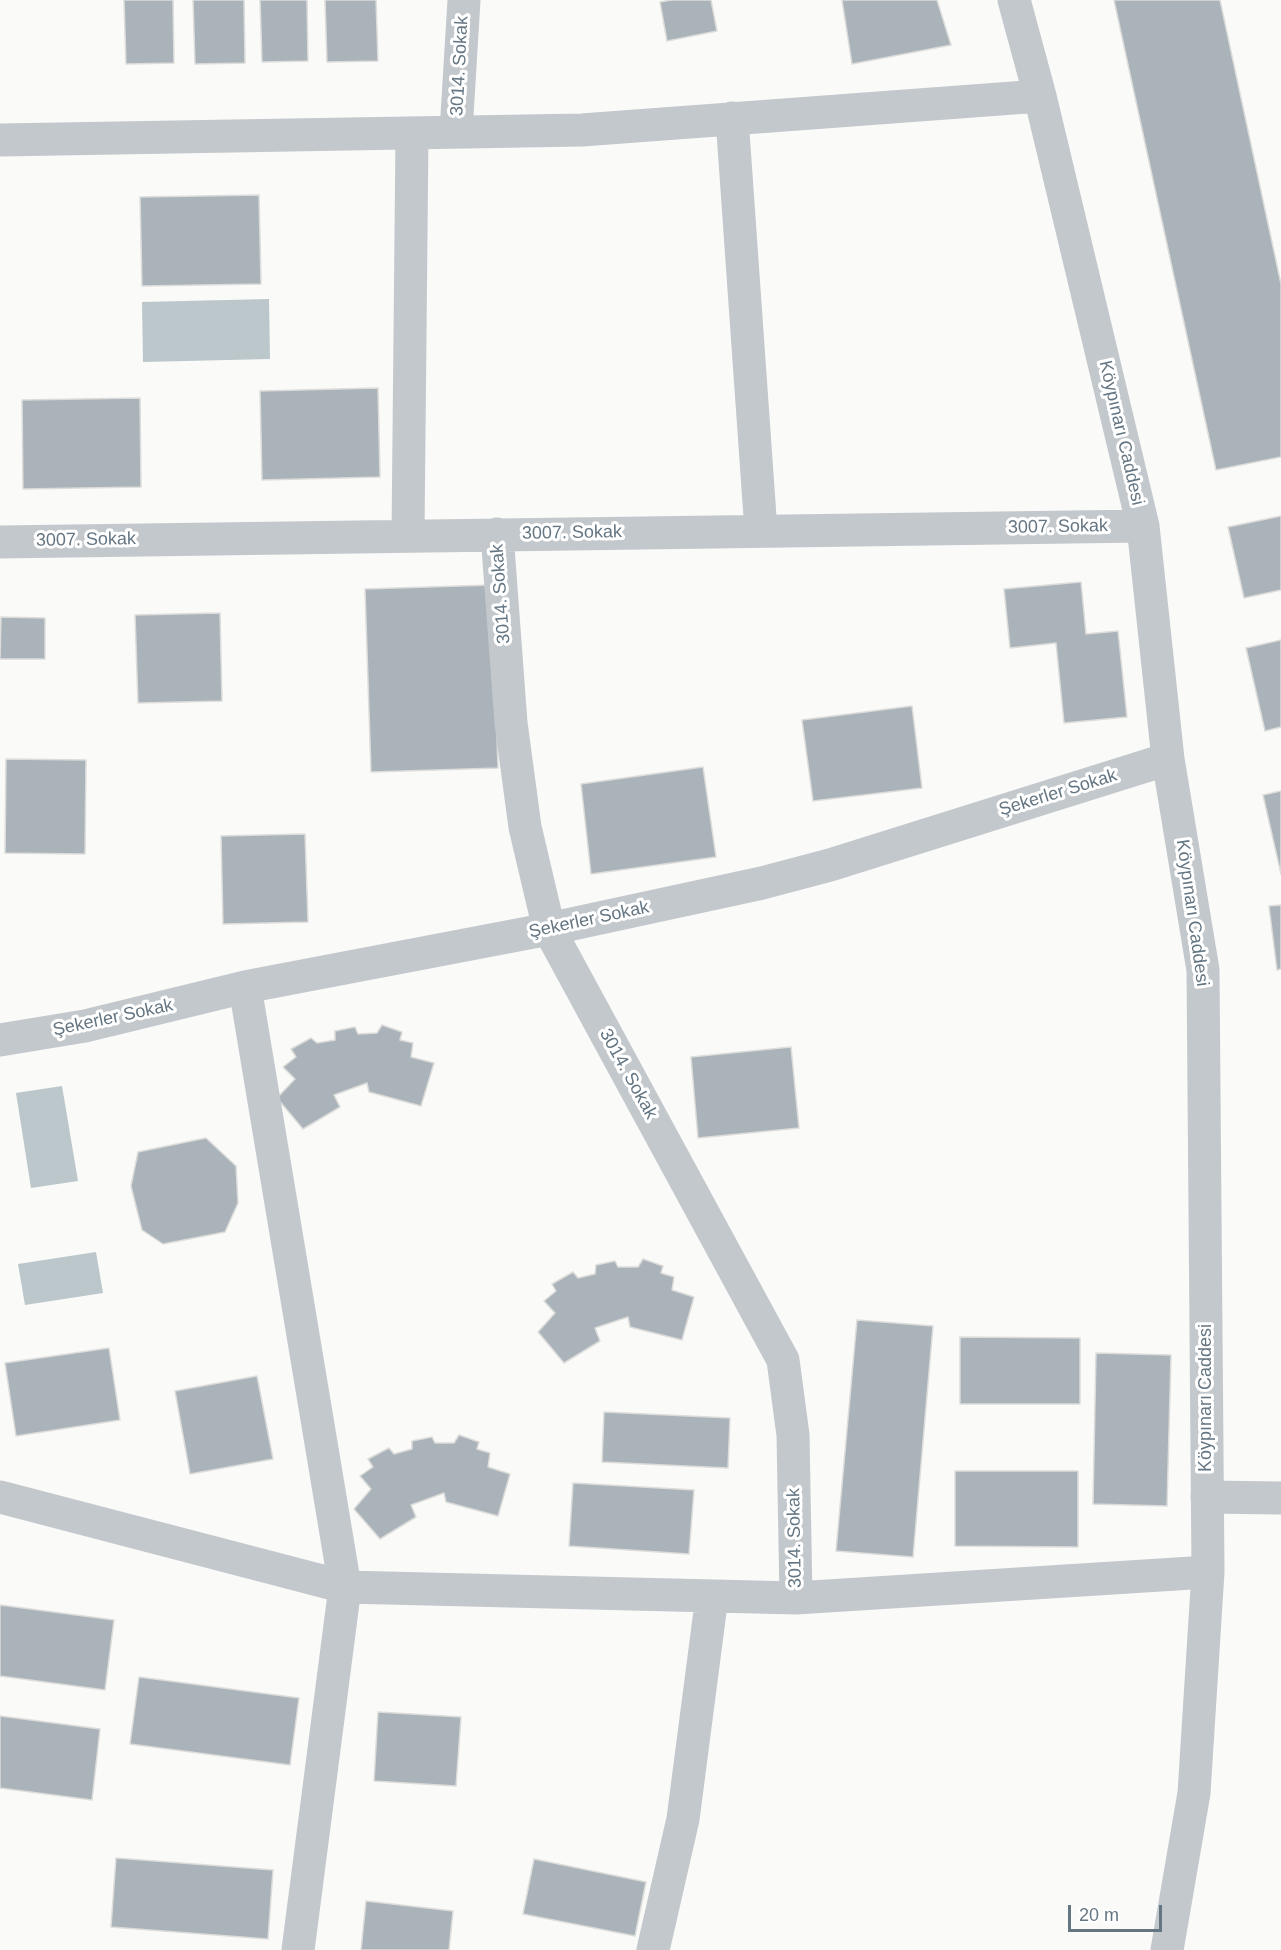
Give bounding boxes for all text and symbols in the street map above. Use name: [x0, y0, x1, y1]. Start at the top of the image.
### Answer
street label: 3014. Sokak: [447, 15, 473, 117]
street label: Köypınarı Caddesi: [1094, 358, 1148, 508]
street label: 3007. Sokak: [1008, 515, 1108, 539]
street label: 3007. Sokak: [522, 521, 622, 545]
street label: 3007. Sokak: [36, 528, 136, 552]
street label: 3014. Sokak: [487, 543, 515, 645]
street label: Şekerler Sokak: [996, 765, 1120, 821]
street label: Köypınarı Caddesi: [1171, 838, 1213, 988]
street label: Şekerler Sokak: [527, 897, 651, 943]
street label: Şekerler Sokak: [51, 995, 175, 1041]
street label: 3014. Sokak: [594, 1025, 662, 1123]
street label: Köypınarı Caddesi: [1195, 1324, 1217, 1472]
street label: 3014. Sokak: [783, 1488, 807, 1588]
scale bar: [1071, 1893, 1166, 1931]
text: 20 m: [1079, 1905, 1119, 1925]

